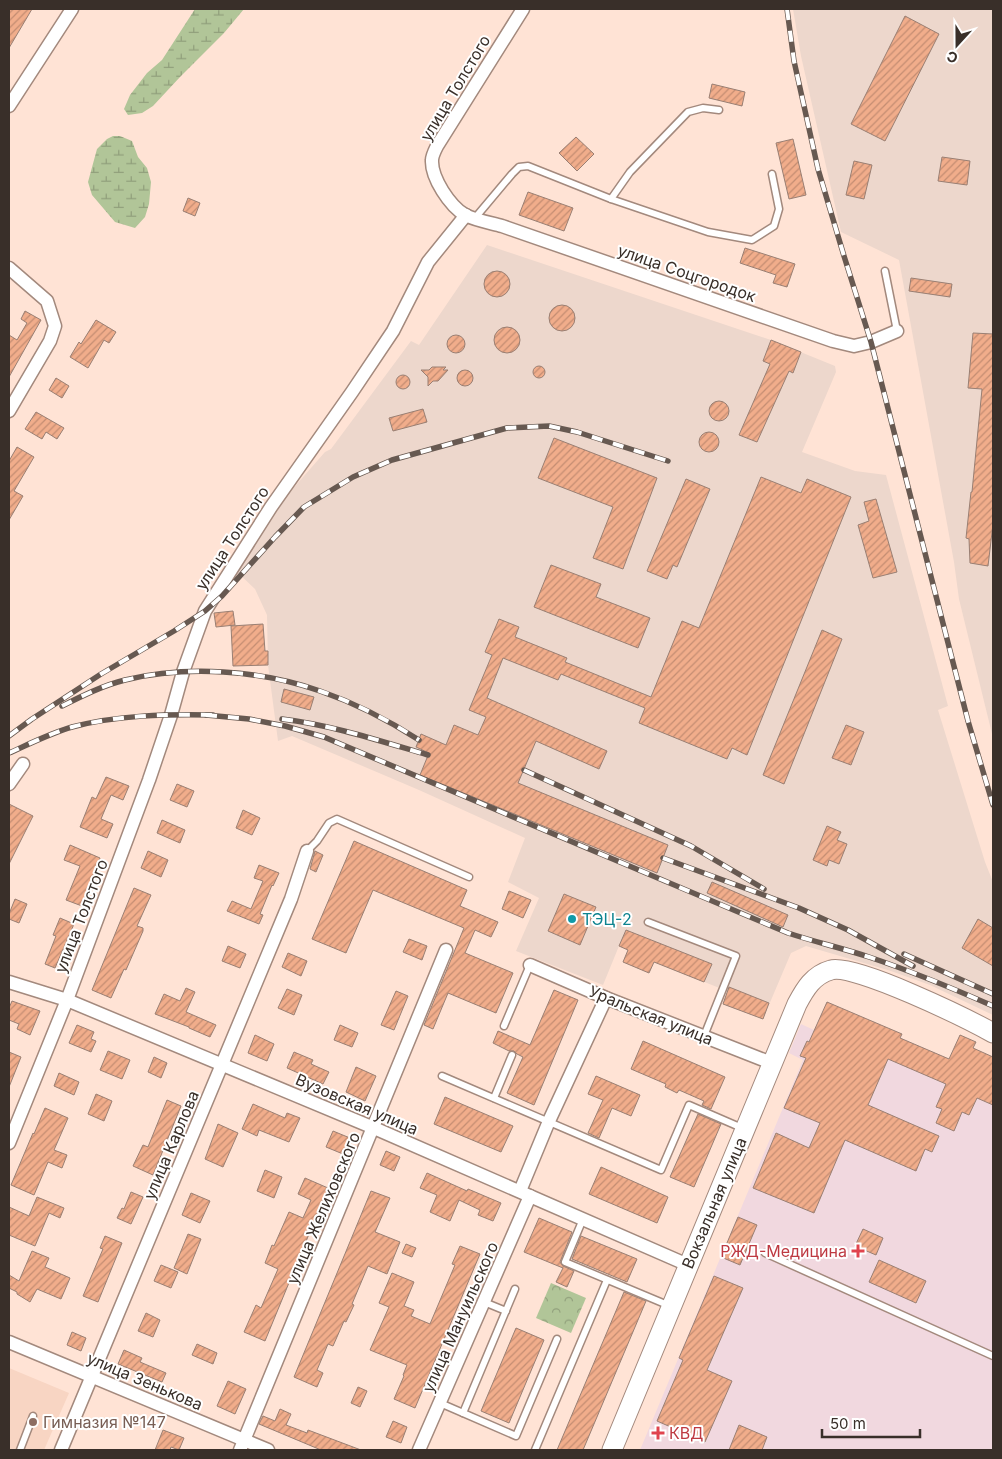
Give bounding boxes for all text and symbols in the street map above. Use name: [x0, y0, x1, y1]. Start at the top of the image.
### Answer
north arrow: [932, 20, 982, 70]
street label: улица Толстого: [416, 31, 494, 145]
text: С: [944, 48, 960, 67]
street label: улица Соцгородок: [615, 240, 759, 306]
street label: улица Толстого: [191, 482, 273, 594]
street label: улица Толстого: [50, 856, 112, 976]
place label: ТЭЦ-2: [582, 909, 632, 929]
marker: ТЭЦ-2: [566, 913, 578, 925]
street label: Уральская улица: [586, 981, 716, 1049]
street label: Вузовская улица: [293, 1069, 421, 1139]
street label: улица Карлова: [139, 1088, 203, 1202]
street label: улица Желиховского: [282, 1129, 364, 1287]
street label: Вокзальная улица: [677, 1134, 751, 1272]
street label: улица Мануильского: [418, 1239, 502, 1395]
place label: РЖД-Медицина: [720, 1241, 847, 1261]
marker: РЖД-Медицина: [851, 1244, 865, 1258]
street label: улица Зенькова: [84, 1348, 206, 1414]
scale bar: [822, 1406, 920, 1438]
place label: Гимназия №147: [43, 1412, 166, 1432]
text: 50 m: [830, 1414, 866, 1433]
marker: Гимназия №147: [27, 1416, 39, 1428]
place label: КВД: [669, 1423, 703, 1443]
marker: КВД: [651, 1426, 665, 1440]

